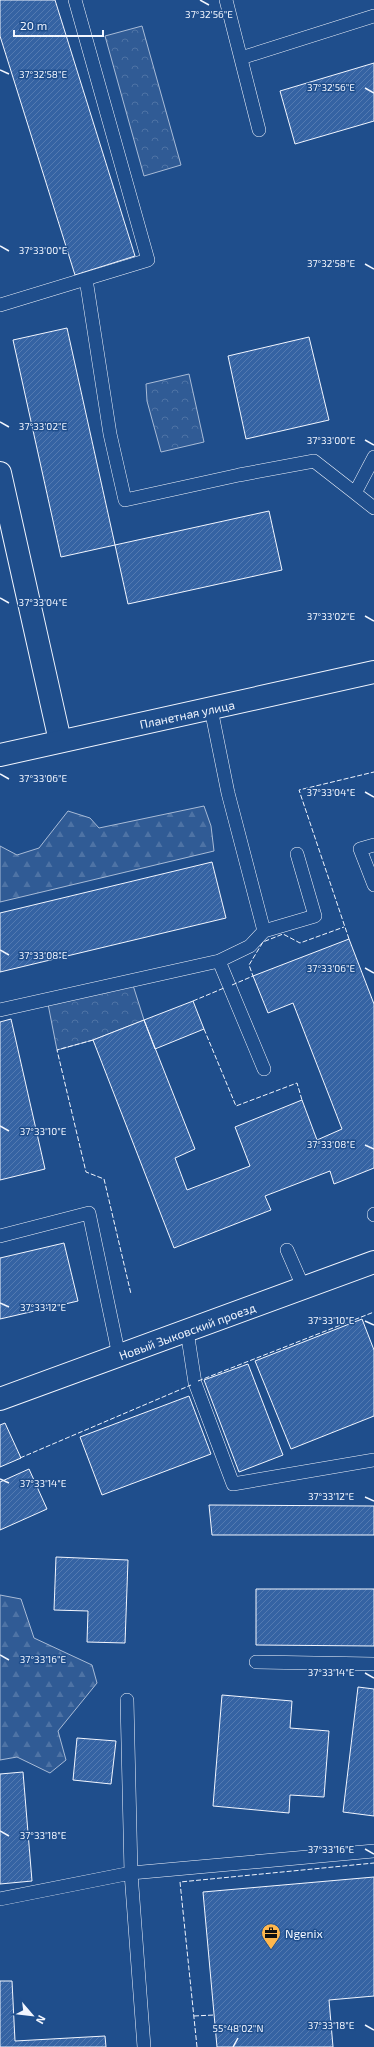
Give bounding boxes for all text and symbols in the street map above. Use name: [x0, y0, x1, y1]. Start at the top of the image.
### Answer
text: 37°32'56"E: [185, 8, 233, 20]
scale bar: [14, 12, 103, 38]
text: 20 m: [20, 18, 47, 32]
text: 37°32'58"E: [19, 68, 67, 80]
text: 37°32'56"E: [307, 81, 355, 93]
text: 37°33'00"E: [19, 244, 68, 256]
text: 37°32'58"E: [307, 257, 355, 269]
text: 37°33'02"E: [19, 420, 68, 432]
text: 37°33'00"E: [307, 434, 356, 446]
text: 37°33'04"E: [19, 596, 68, 608]
text: 37°33'02"E: [307, 610, 356, 622]
street label: Планетная улица: [138, 697, 236, 732]
text: 37°33'06"E: [19, 772, 68, 784]
text: 37°33'04"E: [307, 786, 356, 798]
text: 37°33'08"E: [19, 949, 68, 961]
text: 37°33'06"E: [307, 962, 356, 974]
text: 37°33'10"E: [20, 1125, 67, 1137]
text: 37°33'08"E: [307, 1138, 356, 1150]
street label: Новый Зыковский проезд: [117, 1300, 257, 1362]
text: 37°33'12"E: [20, 1301, 67, 1313]
text: 37°33'10"E: [308, 1314, 355, 1326]
text: 37°33'14"E: [20, 1477, 67, 1489]
text: 37°33'12"E: [308, 1490, 355, 1502]
text: 37°33'16"E: [20, 1653, 67, 1665]
text: 37°33'14"E: [308, 1666, 355, 1678]
text: 37°33'18"E: [20, 1829, 67, 1841]
text: 37°33'16"E: [308, 1843, 355, 1855]
office icon: Ngenix: [260, 1922, 282, 1950]
place label: Ngenix: [285, 1926, 324, 1940]
north arrow: [12, 1995, 52, 2035]
text: N: [34, 2013, 49, 2027]
text: 37°33'18"E: [308, 2019, 355, 2031]
text: 55°48'02"N: [213, 2022, 263, 2034]

